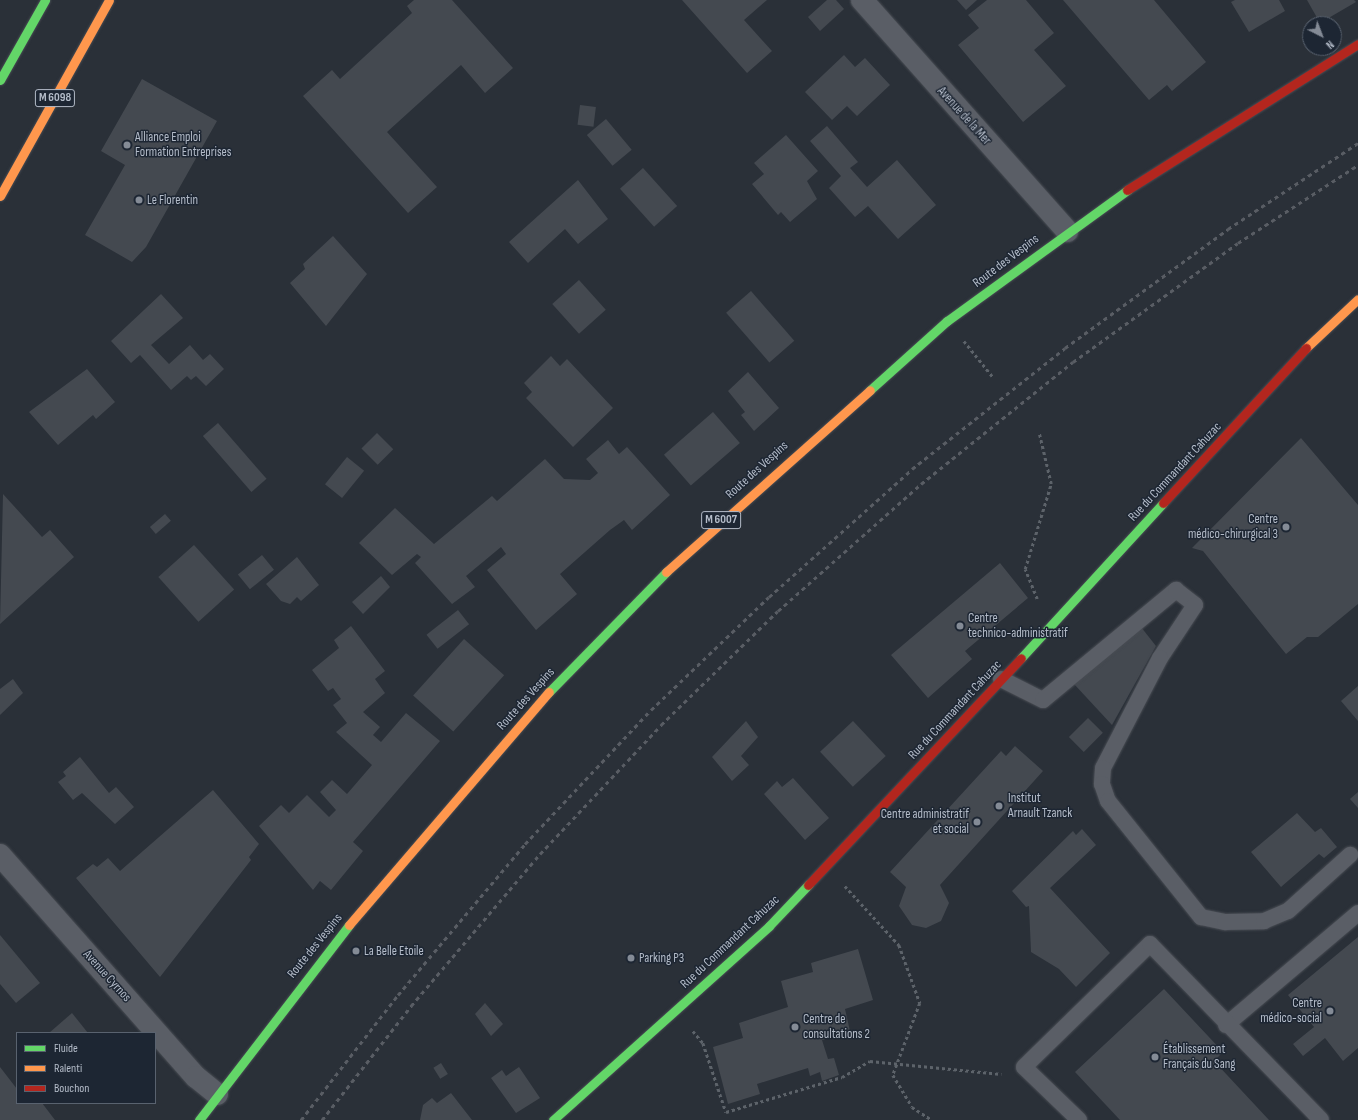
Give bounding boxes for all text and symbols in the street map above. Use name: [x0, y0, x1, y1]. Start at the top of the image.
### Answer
north arrow: [1302, 16, 1342, 56]
text: N: [1323, 38, 1336, 51]
street label: Avenue de la Mer: [934, 84, 994, 148]
road number: M 6098: [34, 88, 76, 108]
place label: Alliance Emploi Formation Entreprises: [135, 130, 231, 161]
marker: Alliance Emploi Formation Entreprises: [122, 140, 132, 150]
place label: Le Florentin: [147, 192, 198, 208]
marker: Le Florentin: [134, 195, 144, 205]
street label: Route des Vespins: [970, 231, 1042, 291]
street label: Rue du Commandant Cahuzac: [1125, 419, 1225, 525]
street label: Route des Vespins: [723, 438, 791, 502]
road number: M 6007: [701, 510, 741, 530]
place label: Centre médico-chirurgical 3: [1188, 512, 1278, 543]
marker: Centre médico-chirurgical 3: [1281, 522, 1291, 532]
place label: Centre technico-administratif: [968, 611, 1068, 642]
marker: Centre technico-administratif: [955, 621, 965, 631]
street label: Rue du Commandant Cahuzac: [905, 657, 1005, 763]
street label: Route des Vespins: [494, 665, 558, 733]
place label: Institut Arnault Tzanck: [1008, 791, 1072, 822]
marker: Institut Arnault Tzanck: [993, 800, 1005, 812]
place label: Centre administratif et social: [881, 807, 969, 838]
marker: Centre administratif et social: [972, 817, 982, 827]
street label: Rue du Commandant Cahuzac: [677, 892, 783, 992]
street label: Route des Vespins: [284, 911, 346, 981]
place label: La Belle Etoile: [364, 943, 424, 959]
marker: La Belle Etoile: [351, 946, 361, 956]
street label: Avenue Cyrnos: [80, 947, 134, 1005]
place label: Parking P3: [639, 950, 684, 966]
marker: Parking P3: [626, 953, 636, 963]
place label: Centre médico-social: [1260, 996, 1322, 1027]
marker: Centre médico-social: [1325, 1006, 1335, 1016]
place label: Centre de consultations 2: [803, 1012, 870, 1043]
marker: Centre de consultations 2: [790, 1022, 800, 1032]
legend: [16, 1032, 156, 1104]
text: Fluide: [54, 1041, 78, 1056]
place label: Établissement Français du Sang: [1163, 1042, 1235, 1073]
marker: Établissement Français du Sang: [1150, 1052, 1160, 1062]
text: Ralenti: [54, 1061, 82, 1076]
text: Bouchon: [54, 1081, 89, 1096]

